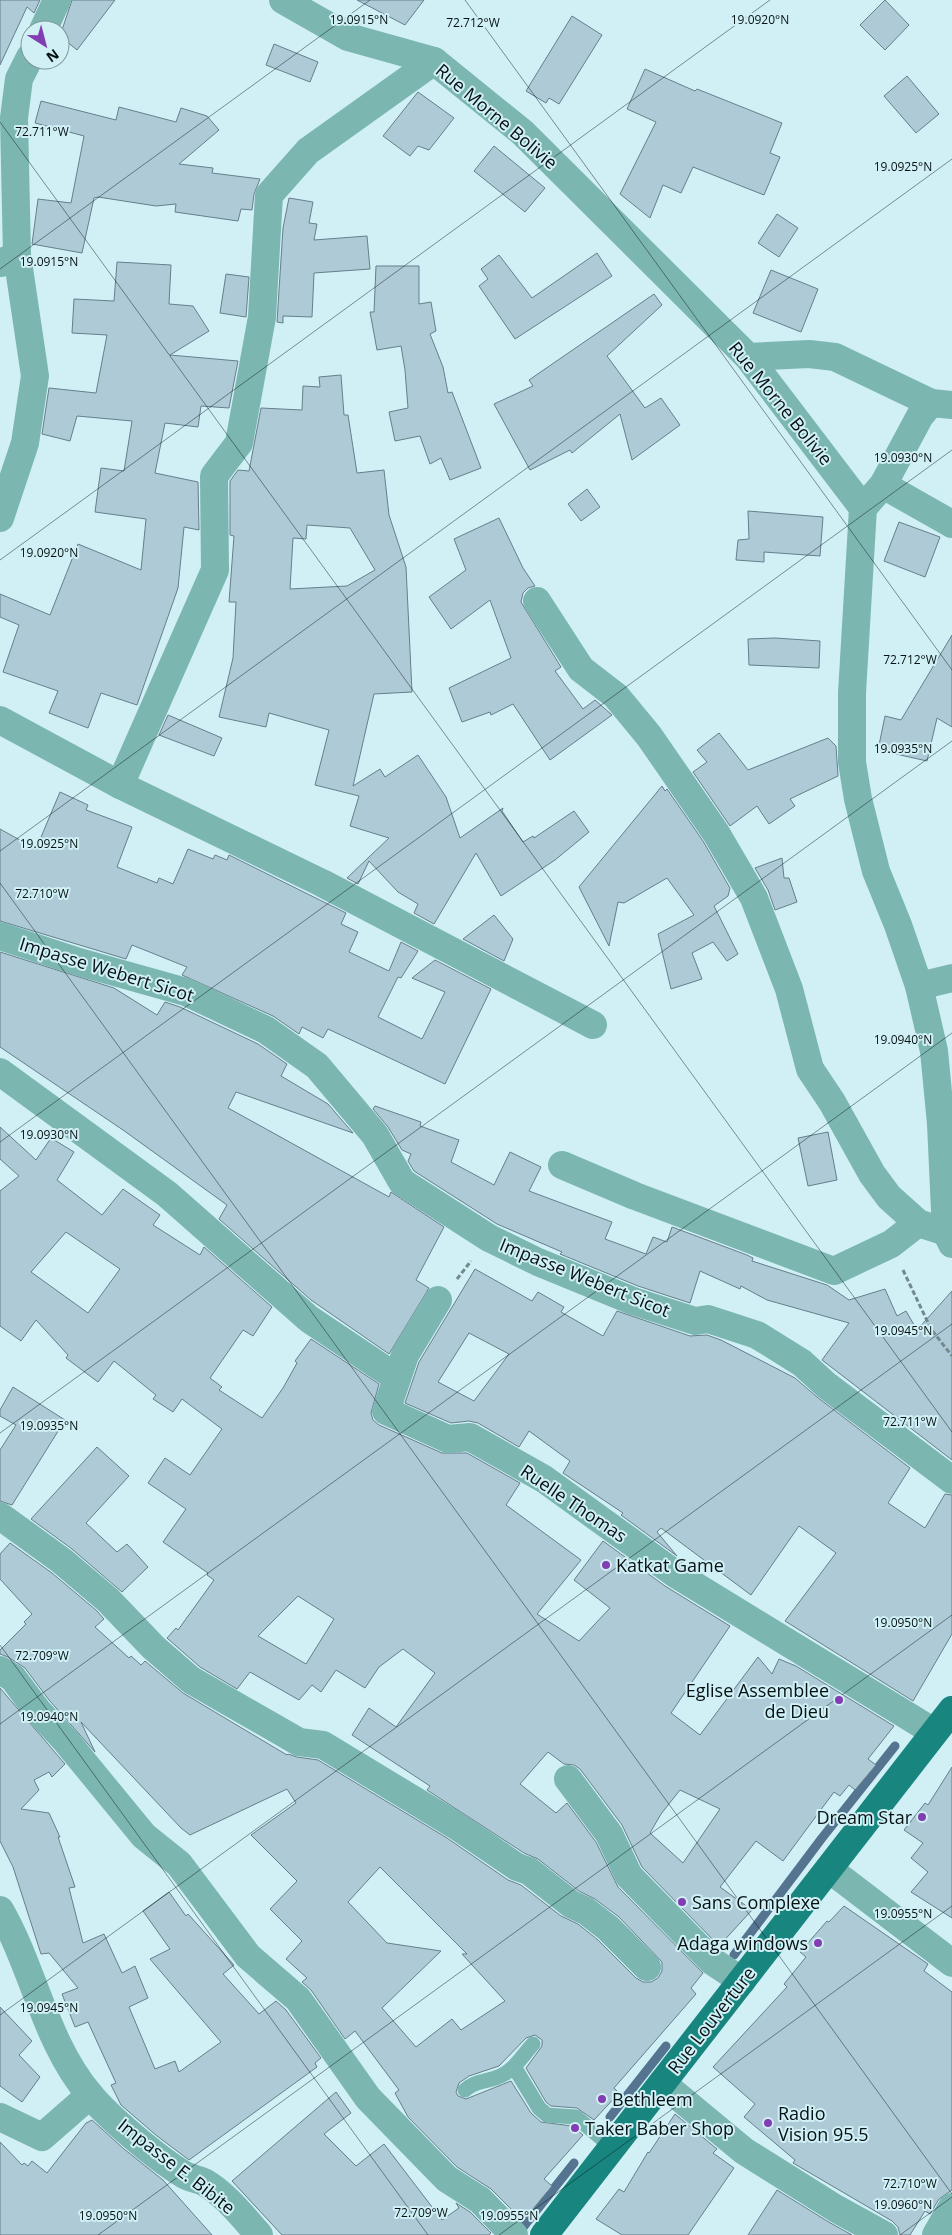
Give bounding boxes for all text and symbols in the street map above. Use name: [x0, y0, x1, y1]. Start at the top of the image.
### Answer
text: 19.0915°N: [330, 11, 388, 28]
text: 19.0920°N: [731, 11, 789, 28]
text: 72.712°W: [446, 14, 500, 31]
north arrow: [20, 20, 70, 70]
text: N: [43, 45, 63, 67]
street label: Rue Morne Bolivie: [431, 58, 563, 174]
text: 72.711°W: [15, 123, 69, 140]
text: 19.0925°N: [874, 158, 932, 175]
text: 19.0915°N: [20, 253, 78, 270]
street label: Rue Morne Bolivie: [724, 336, 838, 470]
text: 19.0930°N: [874, 449, 932, 466]
text: 19.0920°N: [20, 544, 78, 561]
text: 72.712°W: [883, 651, 937, 668]
text: 19.0935°N: [874, 740, 932, 757]
text: 19.0925°N: [20, 835, 78, 852]
text: 72.710°W: [15, 885, 69, 902]
street label: Impasse Webert Sicot: [17, 931, 197, 1007]
text: 19.0940°N: [874, 1031, 932, 1048]
text: 19.0930°N: [20, 1126, 78, 1143]
street label: Impasse Webert Sicot: [496, 1232, 674, 1322]
text: 19.0945°N: [874, 1322, 932, 1339]
text: 72.711°W: [883, 1413, 937, 1430]
text: 19.0935°N: [20, 1417, 78, 1434]
street label: Ruelle Thomas: [516, 1459, 632, 1547]
place label: Katkat Game: [616, 1553, 724, 1577]
marker: Katkat Game: [600, 1559, 612, 1571]
text: 19.0950°N: [874, 1614, 932, 1631]
text: 72.709°W: [15, 1647, 69, 1664]
place label: Eglise Assemblee de Dieu: [686, 1678, 829, 1723]
marker: Eglise Assemblee de Dieu: [833, 1694, 845, 1706]
text: 19.0940°N: [20, 1708, 78, 1725]
place label: Dream Star: [816, 1805, 913, 1829]
marker: Dream Star: [916, 1811, 928, 1823]
place label: Sans Complexe: [692, 1890, 820, 1914]
marker: Sans Complexe: [676, 1896, 688, 1908]
text: 19.0955°N: [874, 1905, 932, 1922]
place label: Adaga windows: [677, 1931, 808, 1955]
marker: Adaga windows: [812, 1937, 824, 1949]
street label: Rue Louverture: [662, 1962, 760, 2078]
text: 19.0945°N: [20, 1999, 78, 2016]
place label: Bethleem: [612, 2087, 693, 2111]
marker: Bethleem: [596, 2093, 608, 2105]
place label: Radio Vision 95.5: [778, 2101, 869, 2146]
street label: Impasse E. Bibite: [114, 2113, 240, 2219]
place label: Taker Baber Shop: [585, 2116, 734, 2140]
marker: Radio Vision 95.5: [762, 2117, 774, 2129]
marker: Taker Baber Shop: [569, 2122, 581, 2134]
text: 72.710°W: [883, 2175, 937, 2192]
text: 19.0960°N: [874, 2196, 932, 2213]
text: 72.709°W: [394, 2204, 448, 2221]
text: 19.0950°N: [79, 2207, 137, 2224]
text: 19.0955°N: [480, 2207, 538, 2224]

